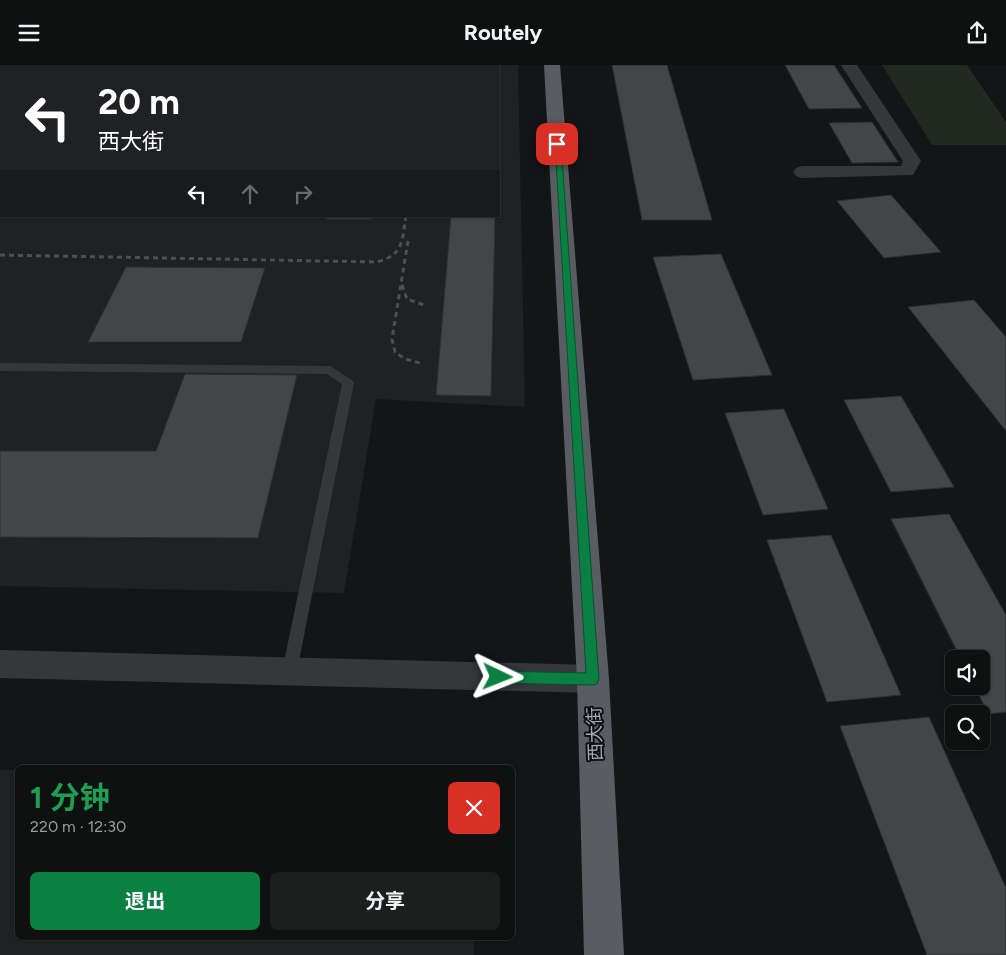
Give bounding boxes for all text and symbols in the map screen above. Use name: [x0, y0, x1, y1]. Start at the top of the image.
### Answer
icon: menu: [15, 19, 43, 47]
text: Routely: [464, 19, 542, 46]
icon: share: [963, 19, 991, 47]
text: 20 m: [98, 81, 180, 123]
icon: left: [15, 85, 80, 150]
pin: [536, 123, 578, 165]
text: 西大街: [98, 128, 164, 155]
icon: arrive: [543, 130, 571, 158]
icon: left: [183, 180, 211, 208]
icon: ahead: [236, 180, 264, 208]
icon: right: [289, 180, 317, 208]
position arrow: [471, 650, 523, 702]
map controls: [945, 650, 990, 750]
button: sound: [945, 650, 990, 695]
button: search: [945, 705, 990, 750]
street label: 西大街: [583, 707, 607, 761]
text: 1 分钟: [30, 779, 110, 816]
button: close: [448, 782, 500, 834]
text: 220 m · 12:30: [30, 817, 126, 836]
button: 退出: [30, 872, 260, 930]
button: 分享: [270, 872, 500, 930]

